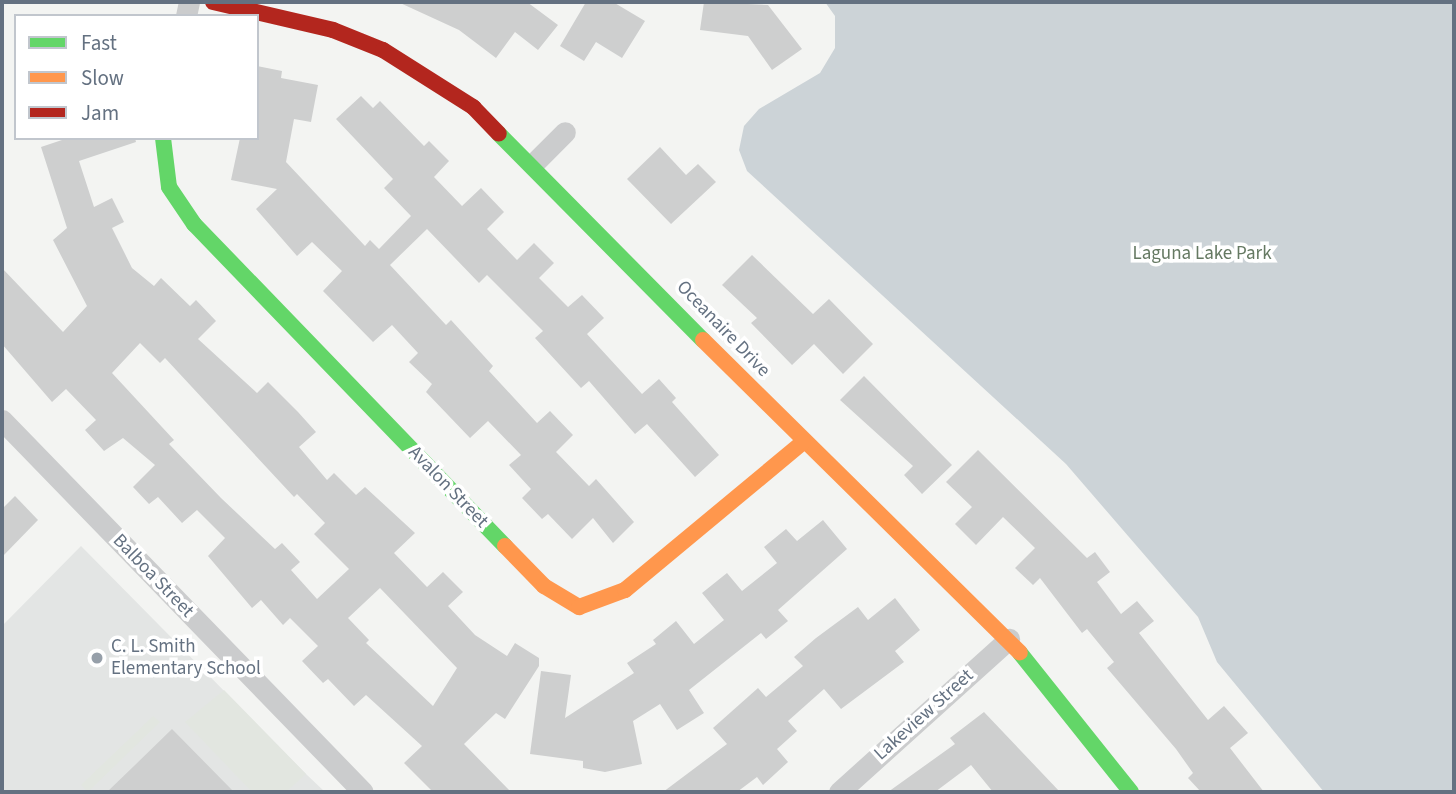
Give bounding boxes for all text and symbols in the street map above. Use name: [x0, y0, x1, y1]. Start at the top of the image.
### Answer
legend: [14, 14, 259, 140]
text: Fast: [81, 28, 117, 58]
text: Slow: [81, 63, 124, 93]
text: Jam: [81, 98, 119, 128]
park label: Laguna Lake Park: [1132, 243, 1272, 265]
street label: Oceanaire Drive: [671, 276, 775, 382]
street label: Avalon Street: [403, 441, 493, 533]
street label: Balboa Street: [108, 530, 198, 622]
place label: C. L. Smith Elementary School: [111, 636, 261, 680]
marker: C. L. Smith Elementary School: [89, 650, 105, 666]
street label: Lakeview Street: [870, 665, 978, 765]

